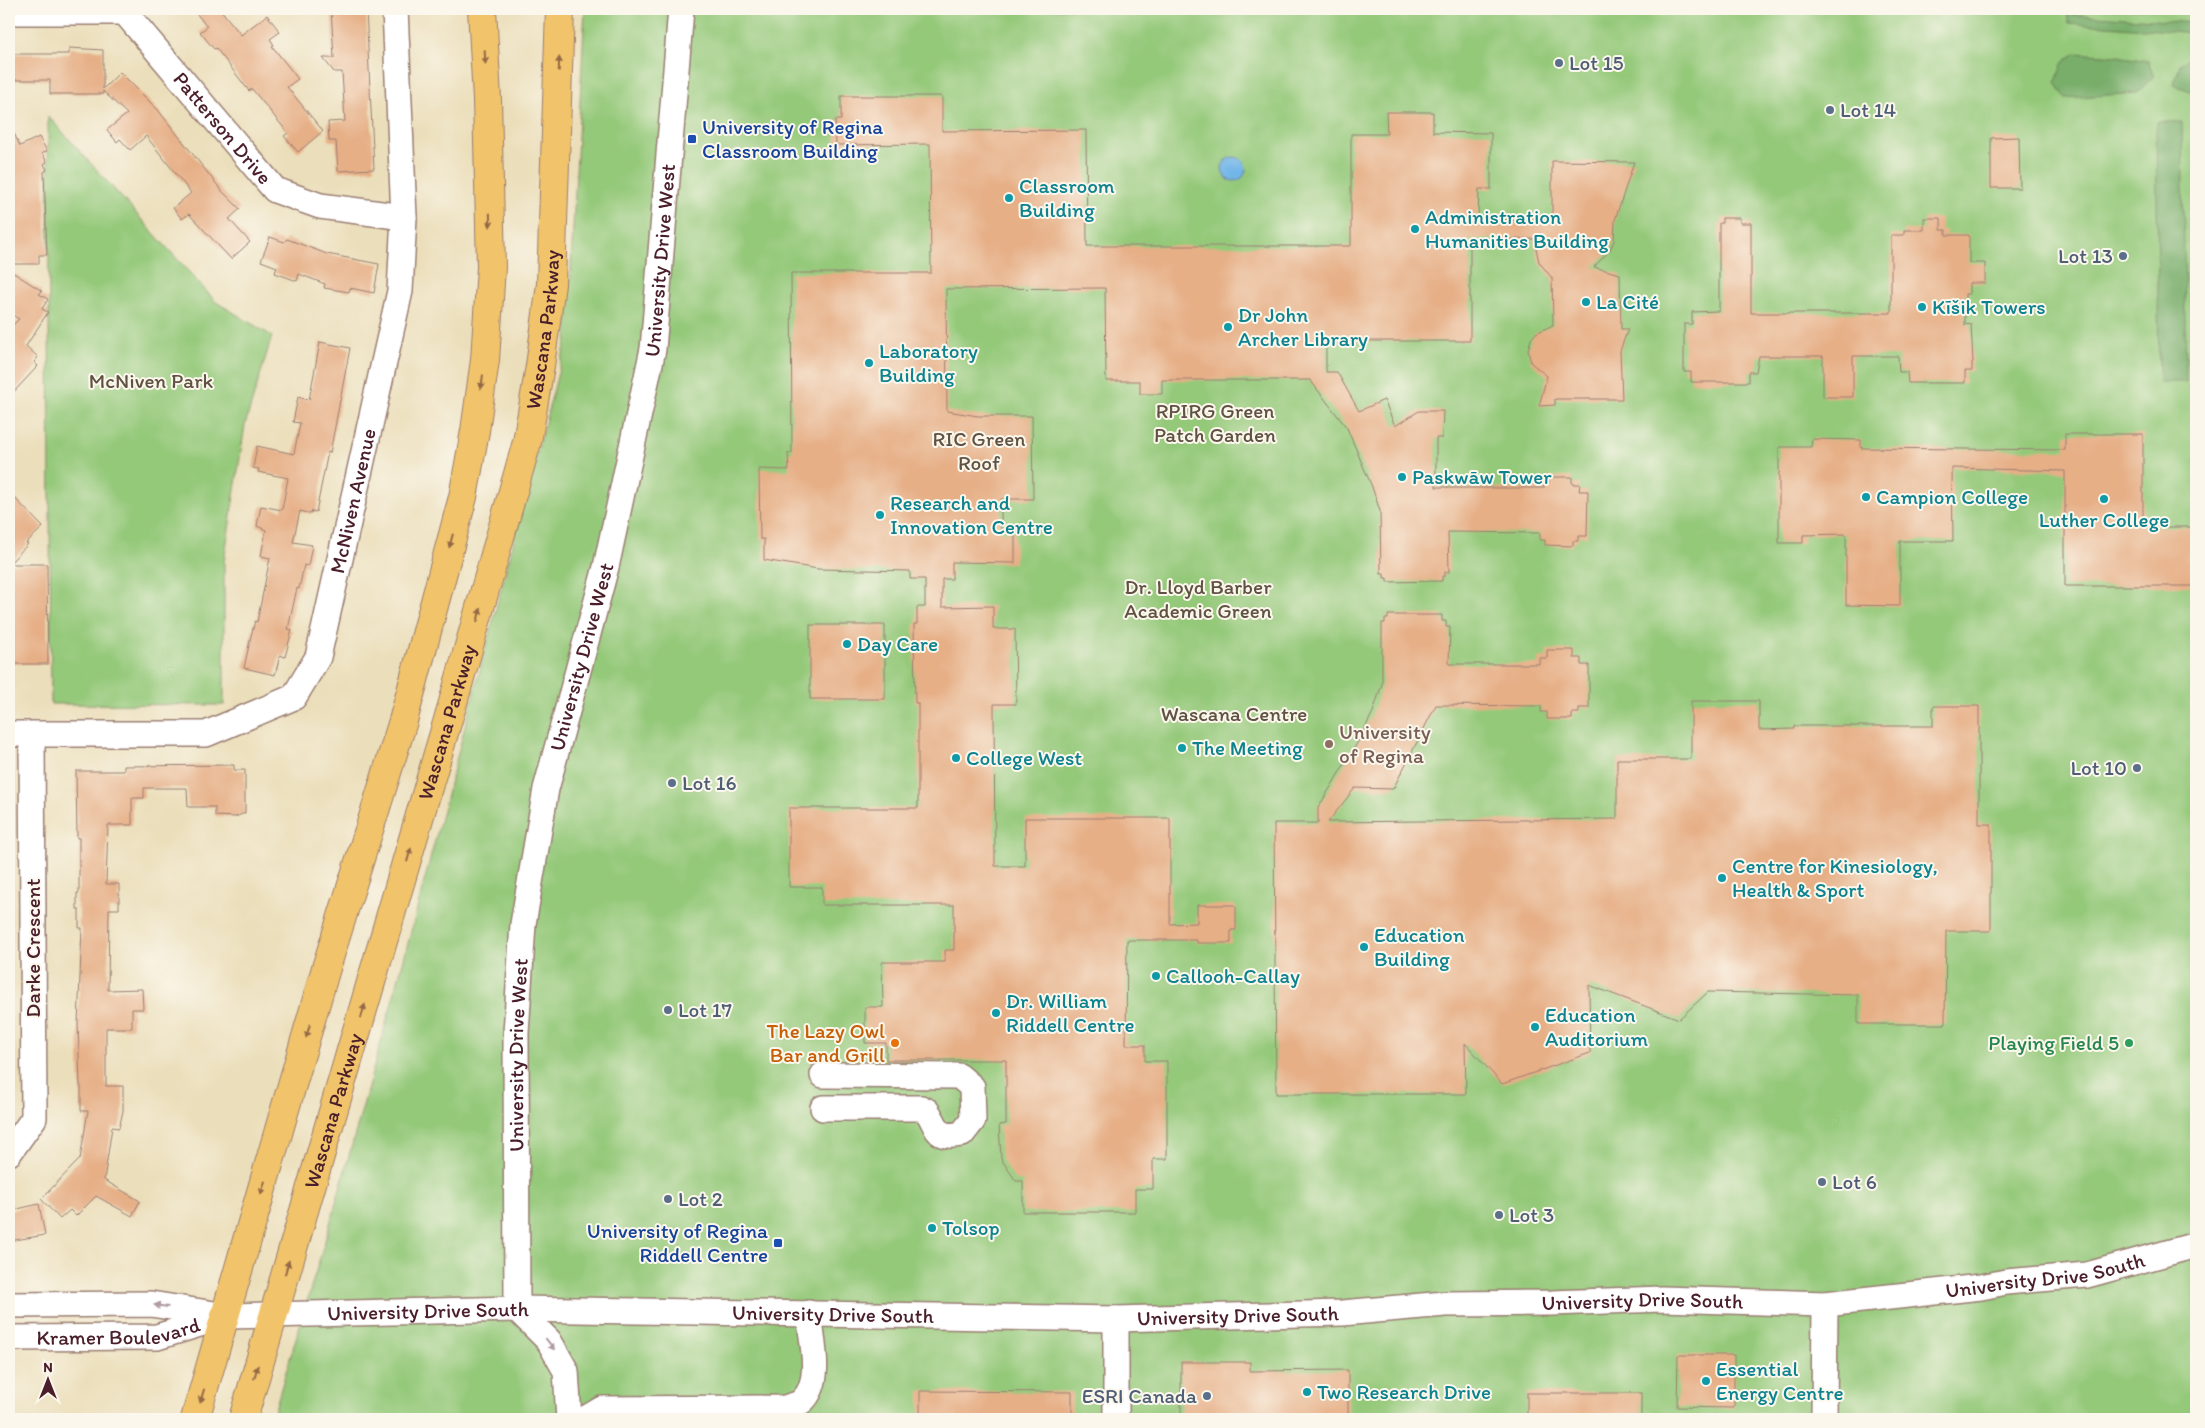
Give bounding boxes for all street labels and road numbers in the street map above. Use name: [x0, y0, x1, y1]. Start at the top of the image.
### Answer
street label: Patterson Drive: [168, 66, 278, 189]
street label: University Drive West: [639, 163, 680, 360]
street label: Wascana Parkway: [520, 249, 564, 411]
street label: McNiven Avenue: [324, 426, 381, 576]
street label: University Drive West: [544, 560, 619, 754]
street label: Wascana Parkway: [412, 641, 481, 803]
street label: Darke Crescent: [20, 878, 45, 1018]
street label: University Drive West: [503, 957, 533, 1152]
street label: Wascana Parkway: [298, 1030, 367, 1192]
street label: University Drive South: [1944, 1246, 2148, 1303]
street label: University Drive South: [1541, 1286, 1744, 1315]
street label: University Drive South: [327, 1296, 530, 1326]
street label: University Drive South: [732, 1300, 935, 1328]
street label: University Drive South: [1137, 1300, 1340, 1330]
street label: Kramer Boulevard: [36, 1311, 203, 1350]

